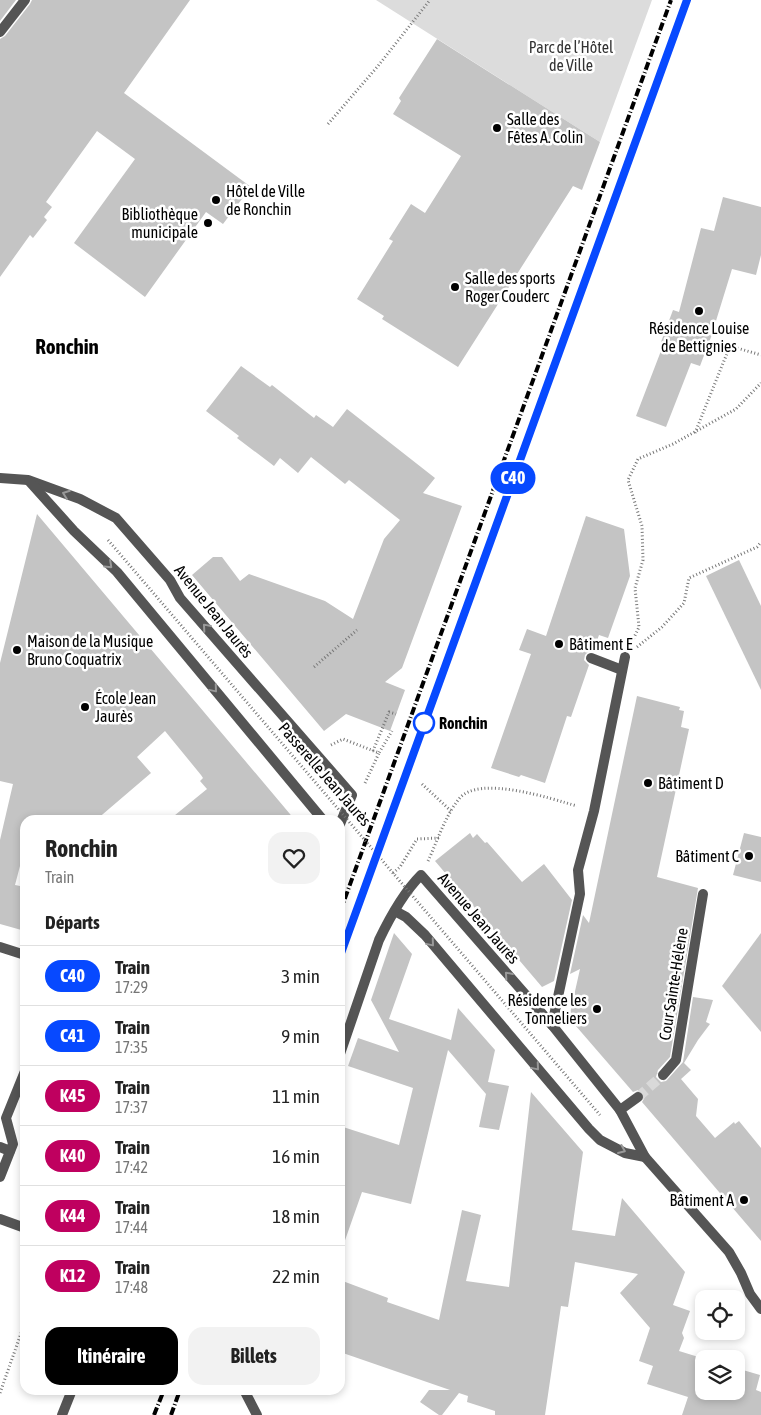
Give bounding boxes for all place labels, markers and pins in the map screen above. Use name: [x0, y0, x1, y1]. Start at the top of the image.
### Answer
place label: Salle des Fêtes A. Colin: [507, 110, 583, 146]
marker: Salle des Fêtes A. Colin: [491, 122, 503, 134]
place label: Hôtel de Ville de Ronchin: [226, 182, 305, 218]
marker: Hôtel de Ville de Ronchin: [210, 194, 222, 206]
place label: Bibliothèque municipale: [122, 205, 198, 242]
marker: Bibliothèque municipale: [202, 217, 214, 229]
place label: Salle des sports Roger Couderc: [465, 269, 556, 306]
marker: Salle des sports Roger Couderc: [449, 281, 461, 293]
marker: Résidence Louise de Bettignies: [693, 305, 705, 317]
place label: Résidence Louise de Bettignies: [649, 319, 749, 356]
place label: Maison de la Musique Bruno Coquatrix: [27, 632, 153, 669]
place label: Bâtiment E: [569, 635, 633, 653]
marker: Bâtiment E: [553, 638, 565, 650]
marker: Maison de la Musique Bruno Coquatrix: [11, 644, 23, 656]
place label: École Jean Jaurès: [95, 689, 156, 725]
marker: École Jean Jaurès: [79, 701, 91, 713]
marker: Ronchin: [413, 712, 435, 734]
place label: Ronchin: [439, 714, 488, 732]
place label: Bâtiment D: [658, 774, 724, 792]
marker: Bâtiment D: [642, 777, 654, 789]
place label: Bâtiment C: [675, 847, 739, 865]
marker: Bâtiment C: [743, 850, 755, 862]
place label: Résidence les Tonneliers: [507, 991, 587, 1027]
marker: Résidence les Tonneliers: [591, 1003, 603, 1015]
place label: Bâtiment A: [670, 1191, 734, 1209]
marker: Bâtiment A: [738, 1194, 750, 1206]

